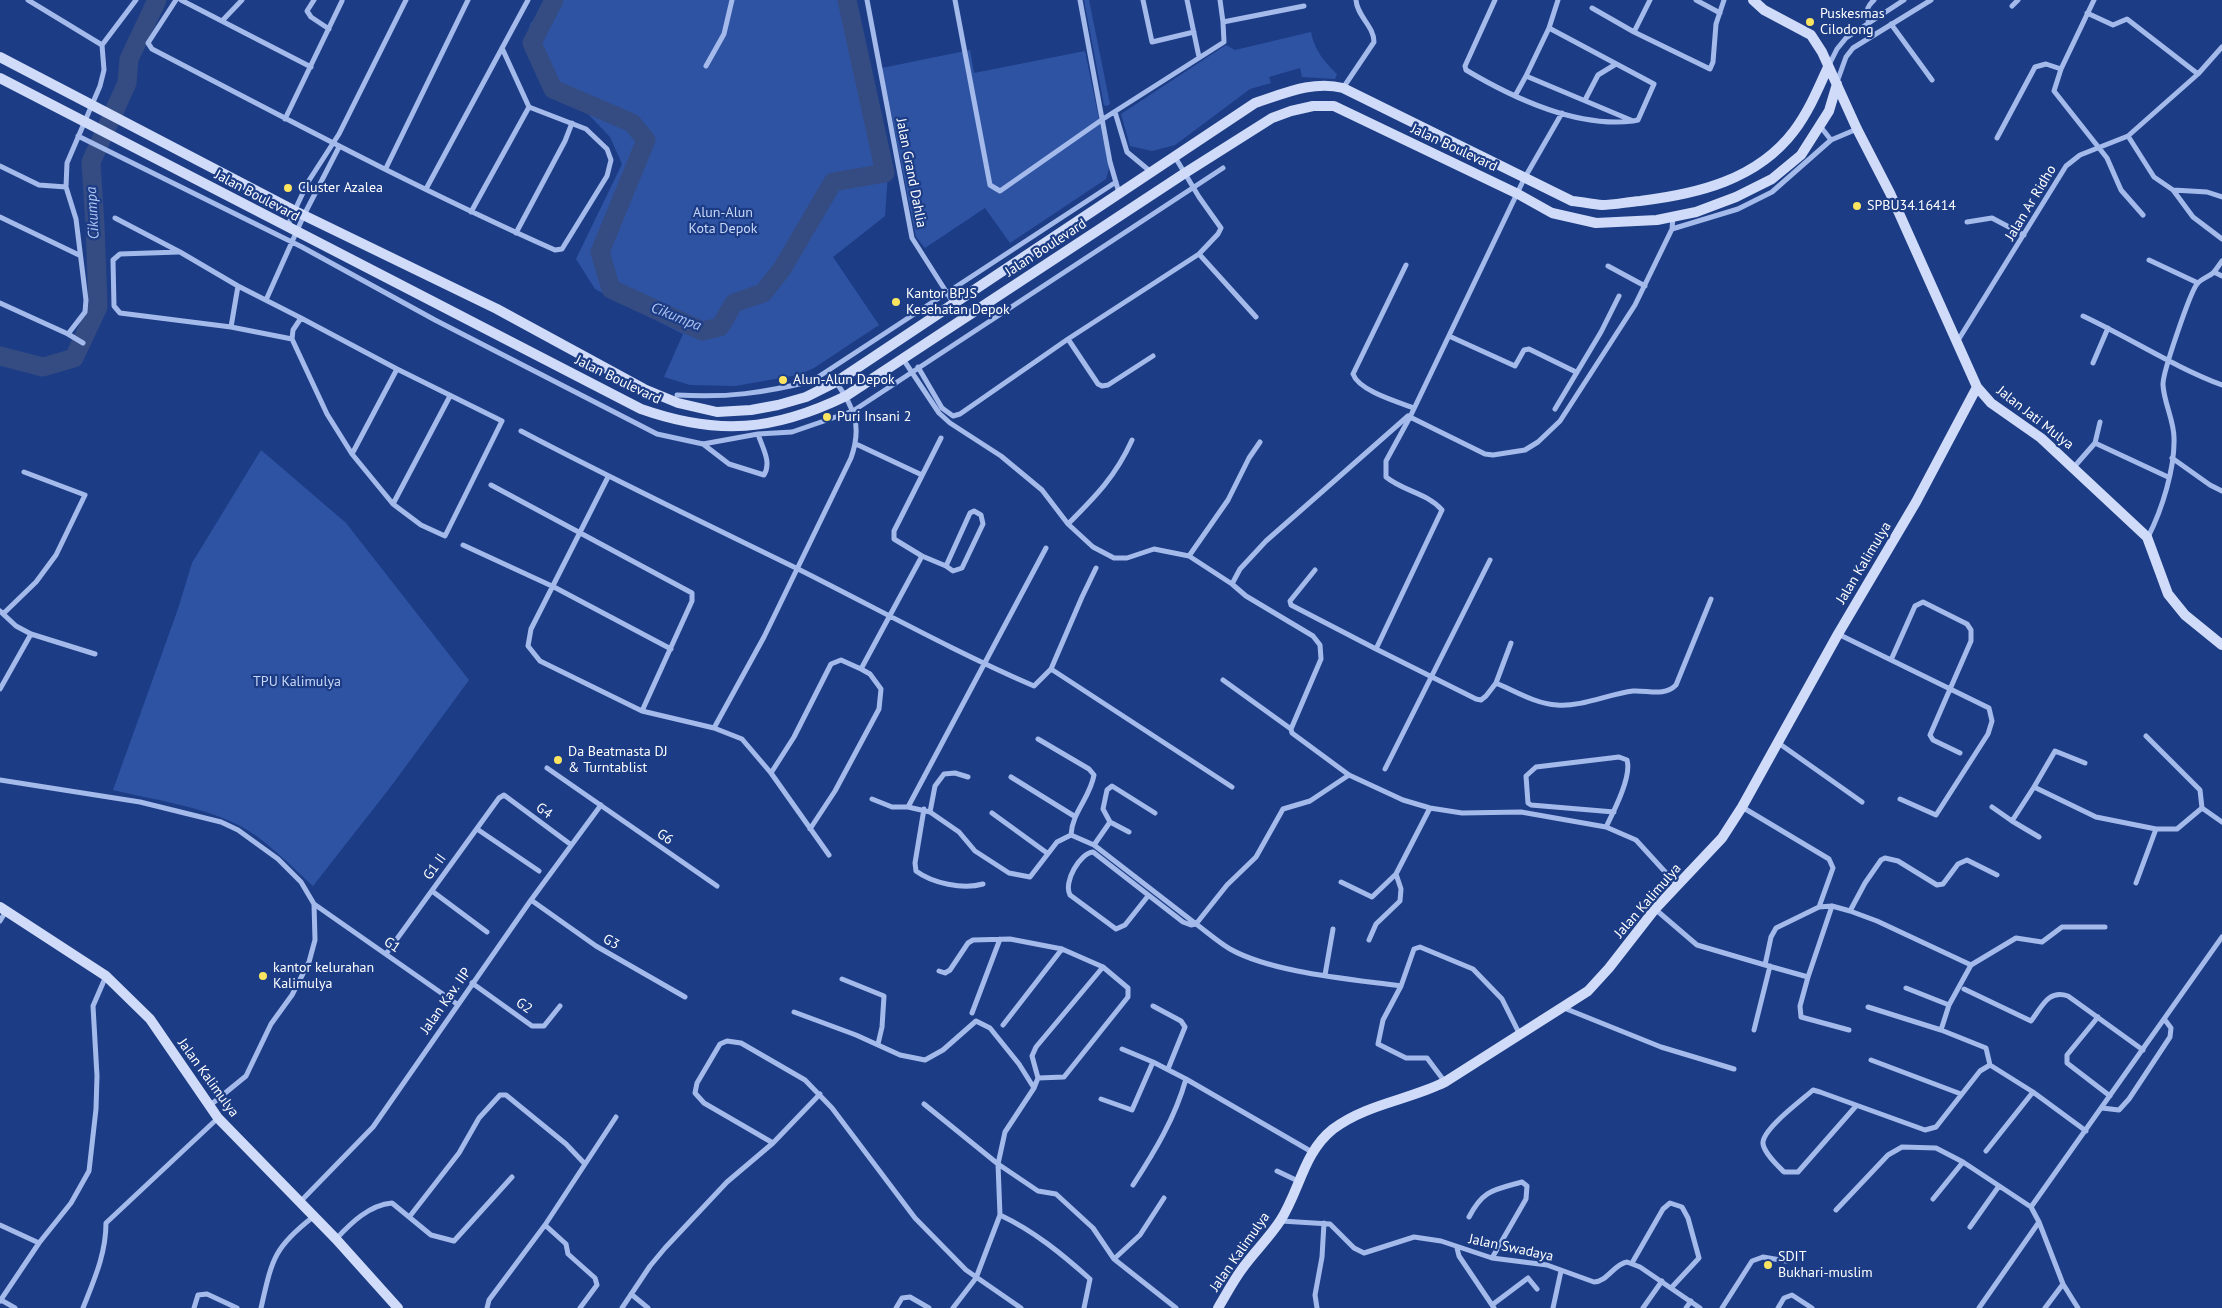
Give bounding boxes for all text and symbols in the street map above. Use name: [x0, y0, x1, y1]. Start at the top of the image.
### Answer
place label: Puskesmas Cilodong: [1820, 6, 1885, 38]
marker: Puskesmas Cilodong: [1804, 16, 1816, 28]
street label: Jalan Grand Dahlia: [892, 117, 930, 229]
street label: Jalan Boulevard: [1408, 121, 1500, 175]
street label: Jalan Ar Ridho: [2002, 162, 2060, 244]
street label: Jalan Boulevard: [212, 167, 302, 225]
place label: Cluster Azalea: [298, 180, 383, 196]
marker: Cluster Azalea: [282, 182, 294, 194]
water label: Cikumpa: [83, 186, 103, 240]
place label: SPBU34.16414: [1867, 198, 1956, 214]
marker: SPBU34.16414: [1851, 200, 1863, 212]
park label: Alun-Alun Kota Depok: [689, 205, 757, 238]
street label: Jalan Boulevard: [1002, 215, 1090, 281]
place label: Kantor BPJS Kesehatan Depok: [906, 286, 1010, 318]
marker: Kantor BPJS Kesehatan Depok: [890, 296, 902, 308]
water label: Cikumpa: [648, 299, 704, 335]
street label: Jalan Boulevard: [572, 352, 664, 408]
place label: Alun-Alun Depok: [793, 372, 895, 388]
marker: Alun-Alun Depok: [777, 374, 789, 386]
street label: Jalan Jati Mulya: [1993, 383, 2077, 453]
place label: Puri Insani 2: [837, 409, 911, 425]
marker: Puri Insani 2: [821, 411, 833, 423]
street label: Jalan Kalimulya: [1833, 519, 1895, 607]
park label: TPU Kalimulya: [253, 674, 341, 690]
place label: Da Beatmasta DJ & Turntablist: [568, 744, 668, 776]
marker: Da Beatmasta DJ & Turntablist: [552, 754, 564, 766]
street label: G4: [532, 799, 556, 823]
street label: G6: [654, 825, 676, 849]
street label: G1 II: [420, 851, 450, 883]
street label: Jalan Kalimulya: [1611, 860, 1685, 942]
street label: G3: [600, 931, 622, 953]
street label: G1: [381, 933, 403, 957]
place label: kantor kelurahan Kalimulya: [273, 960, 374, 992]
street label: Jalan Kav. IIP: [417, 965, 475, 1037]
marker: kantor kelurahan Kalimulya: [257, 970, 269, 982]
street label: G2: [513, 994, 535, 1018]
street label: Jalan Kalimulya: [174, 1036, 242, 1120]
street label: Jalan Kalimulya: [1206, 1209, 1274, 1295]
street label: Jalan Swadaya: [1467, 1231, 1555, 1265]
place label: SDIT Bukhari-muslim: [1778, 1249, 1873, 1282]
marker: SDIT Bukhari-muslim: [1762, 1259, 1774, 1271]

